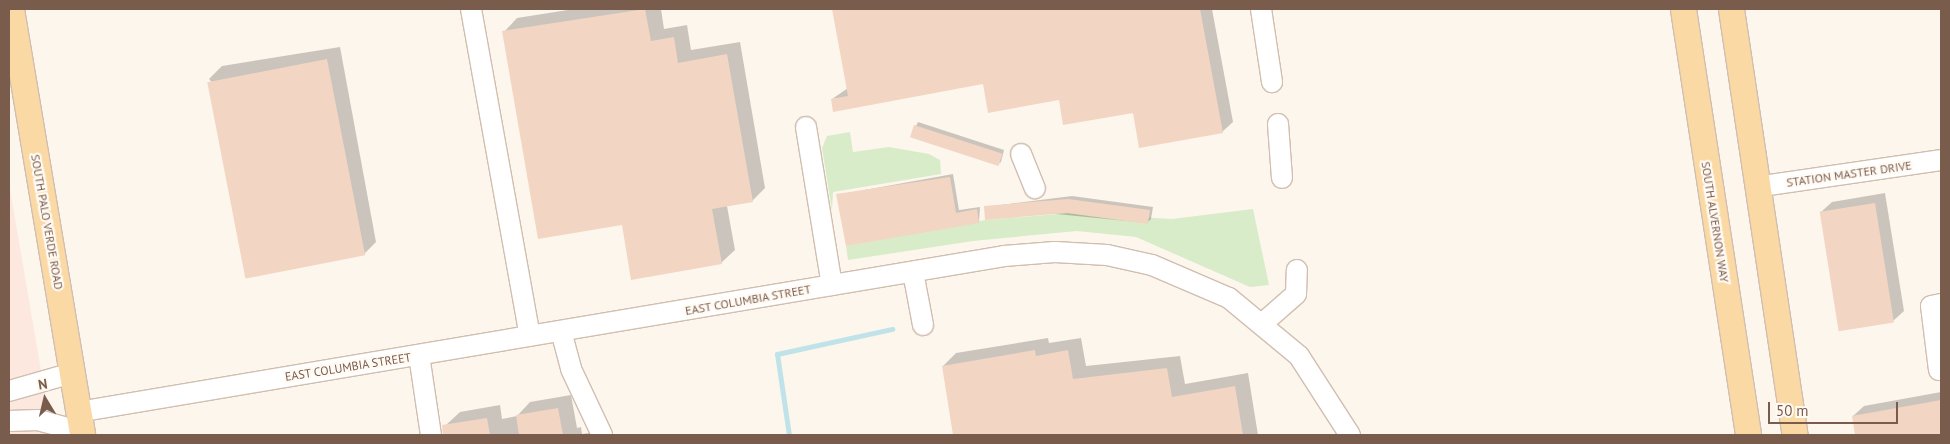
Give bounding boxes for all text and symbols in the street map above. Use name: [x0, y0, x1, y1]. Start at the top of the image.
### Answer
street label: SOUTH PALO VERDE ROAD: [28, 153, 66, 291]
street label: STATION MASTER DRIVE: [1786, 158, 1912, 190]
street label: SOUTH ALVERNON WAY: [1698, 160, 1732, 284]
street label: EAST COLUMBIA STREET: [684, 282, 812, 318]
street label: EAST COLUMBIA STREET: [283, 350, 413, 384]
north arrow: [20, 374, 70, 424]
text: N: [37, 375, 49, 394]
scale bar: [1770, 392, 1900, 424]
text: 50 m: [1776, 401, 1809, 420]

